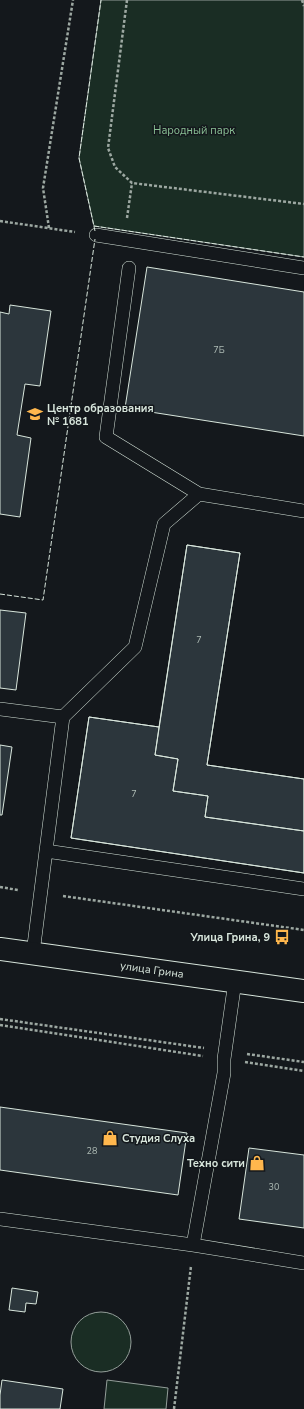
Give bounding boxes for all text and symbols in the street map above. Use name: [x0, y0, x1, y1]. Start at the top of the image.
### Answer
park label: Народный парк: [153, 123, 235, 138]
house number: 7Б: [213, 344, 225, 356]
place label: Центр образования № 1681: [47, 401, 154, 429]
school or university icon: Центр образования № 1681: [26, 405, 44, 423]
house number: 7: [196, 634, 202, 646]
house number: 7: [131, 788, 137, 800]
bus stop icon: Улица Грина, 9: [273, 928, 291, 946]
place label: Улица Грина, 9: [190, 930, 270, 945]
street label: улица Грина: [119, 958, 185, 982]
shop icon: Студия Слуха: [101, 1129, 119, 1147]
place label: Студия Слуха: [122, 1131, 195, 1146]
house number: 28: [87, 1145, 97, 1157]
shop icon: Техно сити: [248, 1154, 266, 1172]
place label: Техно сити: [187, 1156, 245, 1171]
house number: 30: [269, 1181, 279, 1193]

